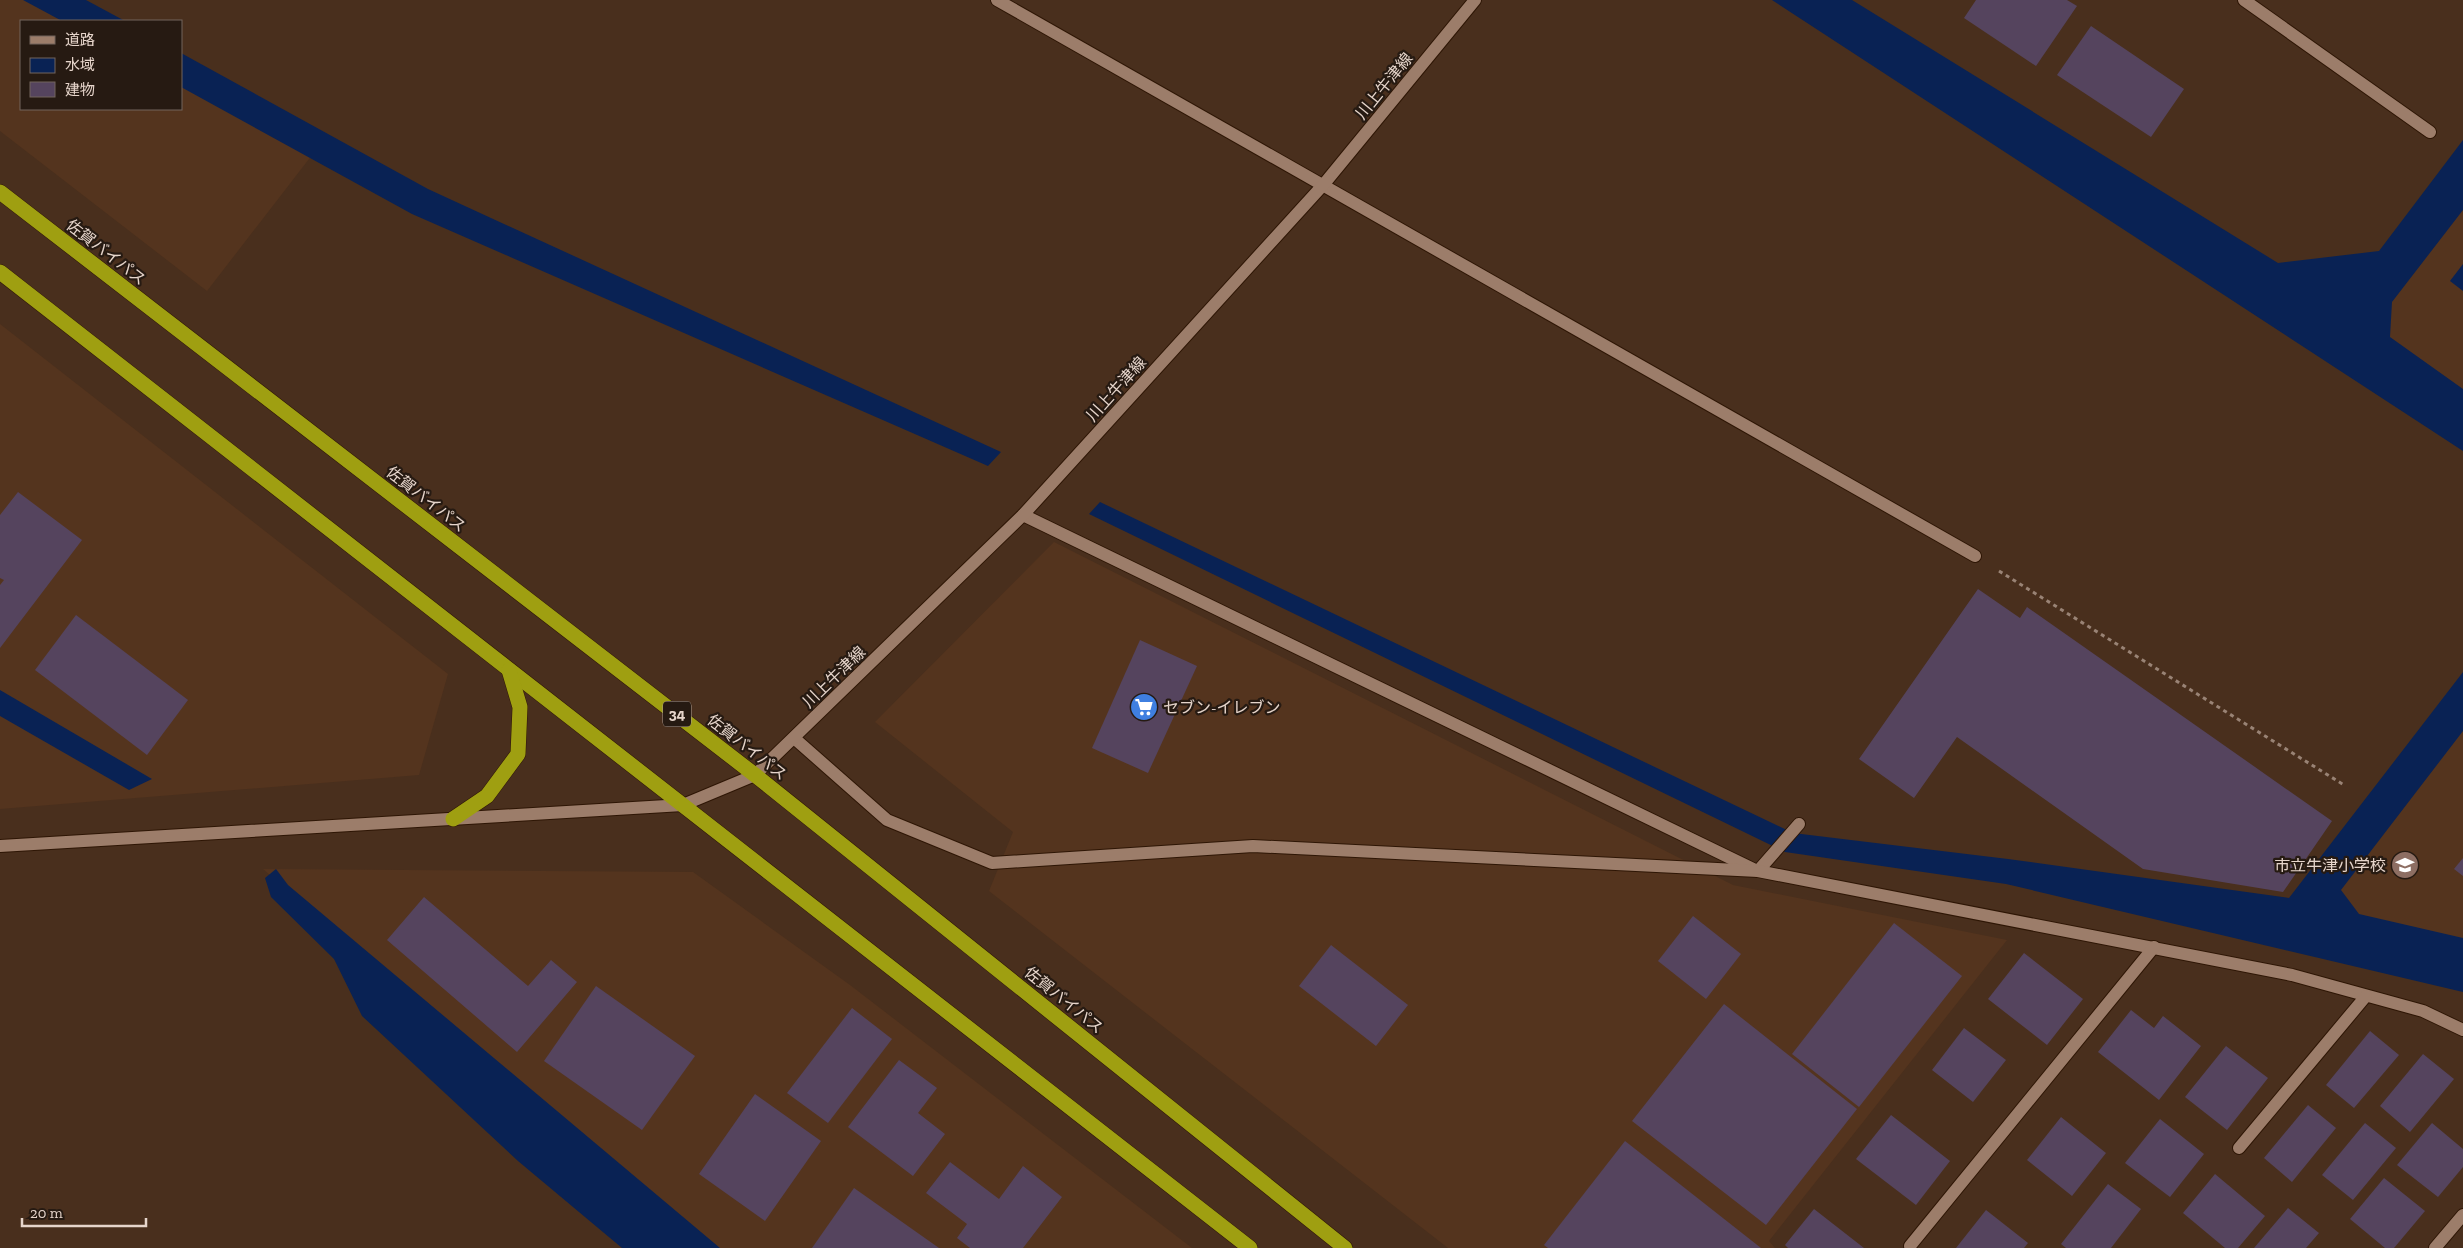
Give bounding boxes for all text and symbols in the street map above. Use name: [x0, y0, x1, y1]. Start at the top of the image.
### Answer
legend: [20, 20, 182, 110]
text: 道路: [65, 31, 95, 49]
street label: 川上牛津線: [1351, 49, 1417, 123]
text: 水域: [65, 56, 95, 74]
text: 建物: [65, 81, 95, 99]
street label: 佐賀バイパス: [62, 215, 150, 289]
street label: 川上牛津線: [1082, 353, 1150, 425]
street label: 佐賀バイパス: [382, 462, 470, 536]
street label: 川上牛津線: [799, 642, 869, 712]
supermarket icon: セブン-イレブン: [1129, 692, 1159, 722]
place label: セブン-イレブン: [1163, 698, 1281, 717]
road number: 34: [663, 702, 691, 726]
street label: 佐賀バイパス: [703, 710, 791, 784]
school or university icon: 市立牛津小学校: [2390, 850, 2420, 880]
place label: 市立牛津小学校: [2274, 856, 2386, 875]
street label: 佐賀バイパス: [1021, 963, 1107, 1037]
scale bar: [22, 1196, 146, 1228]
text: 20 m: [30, 1204, 63, 1222]

